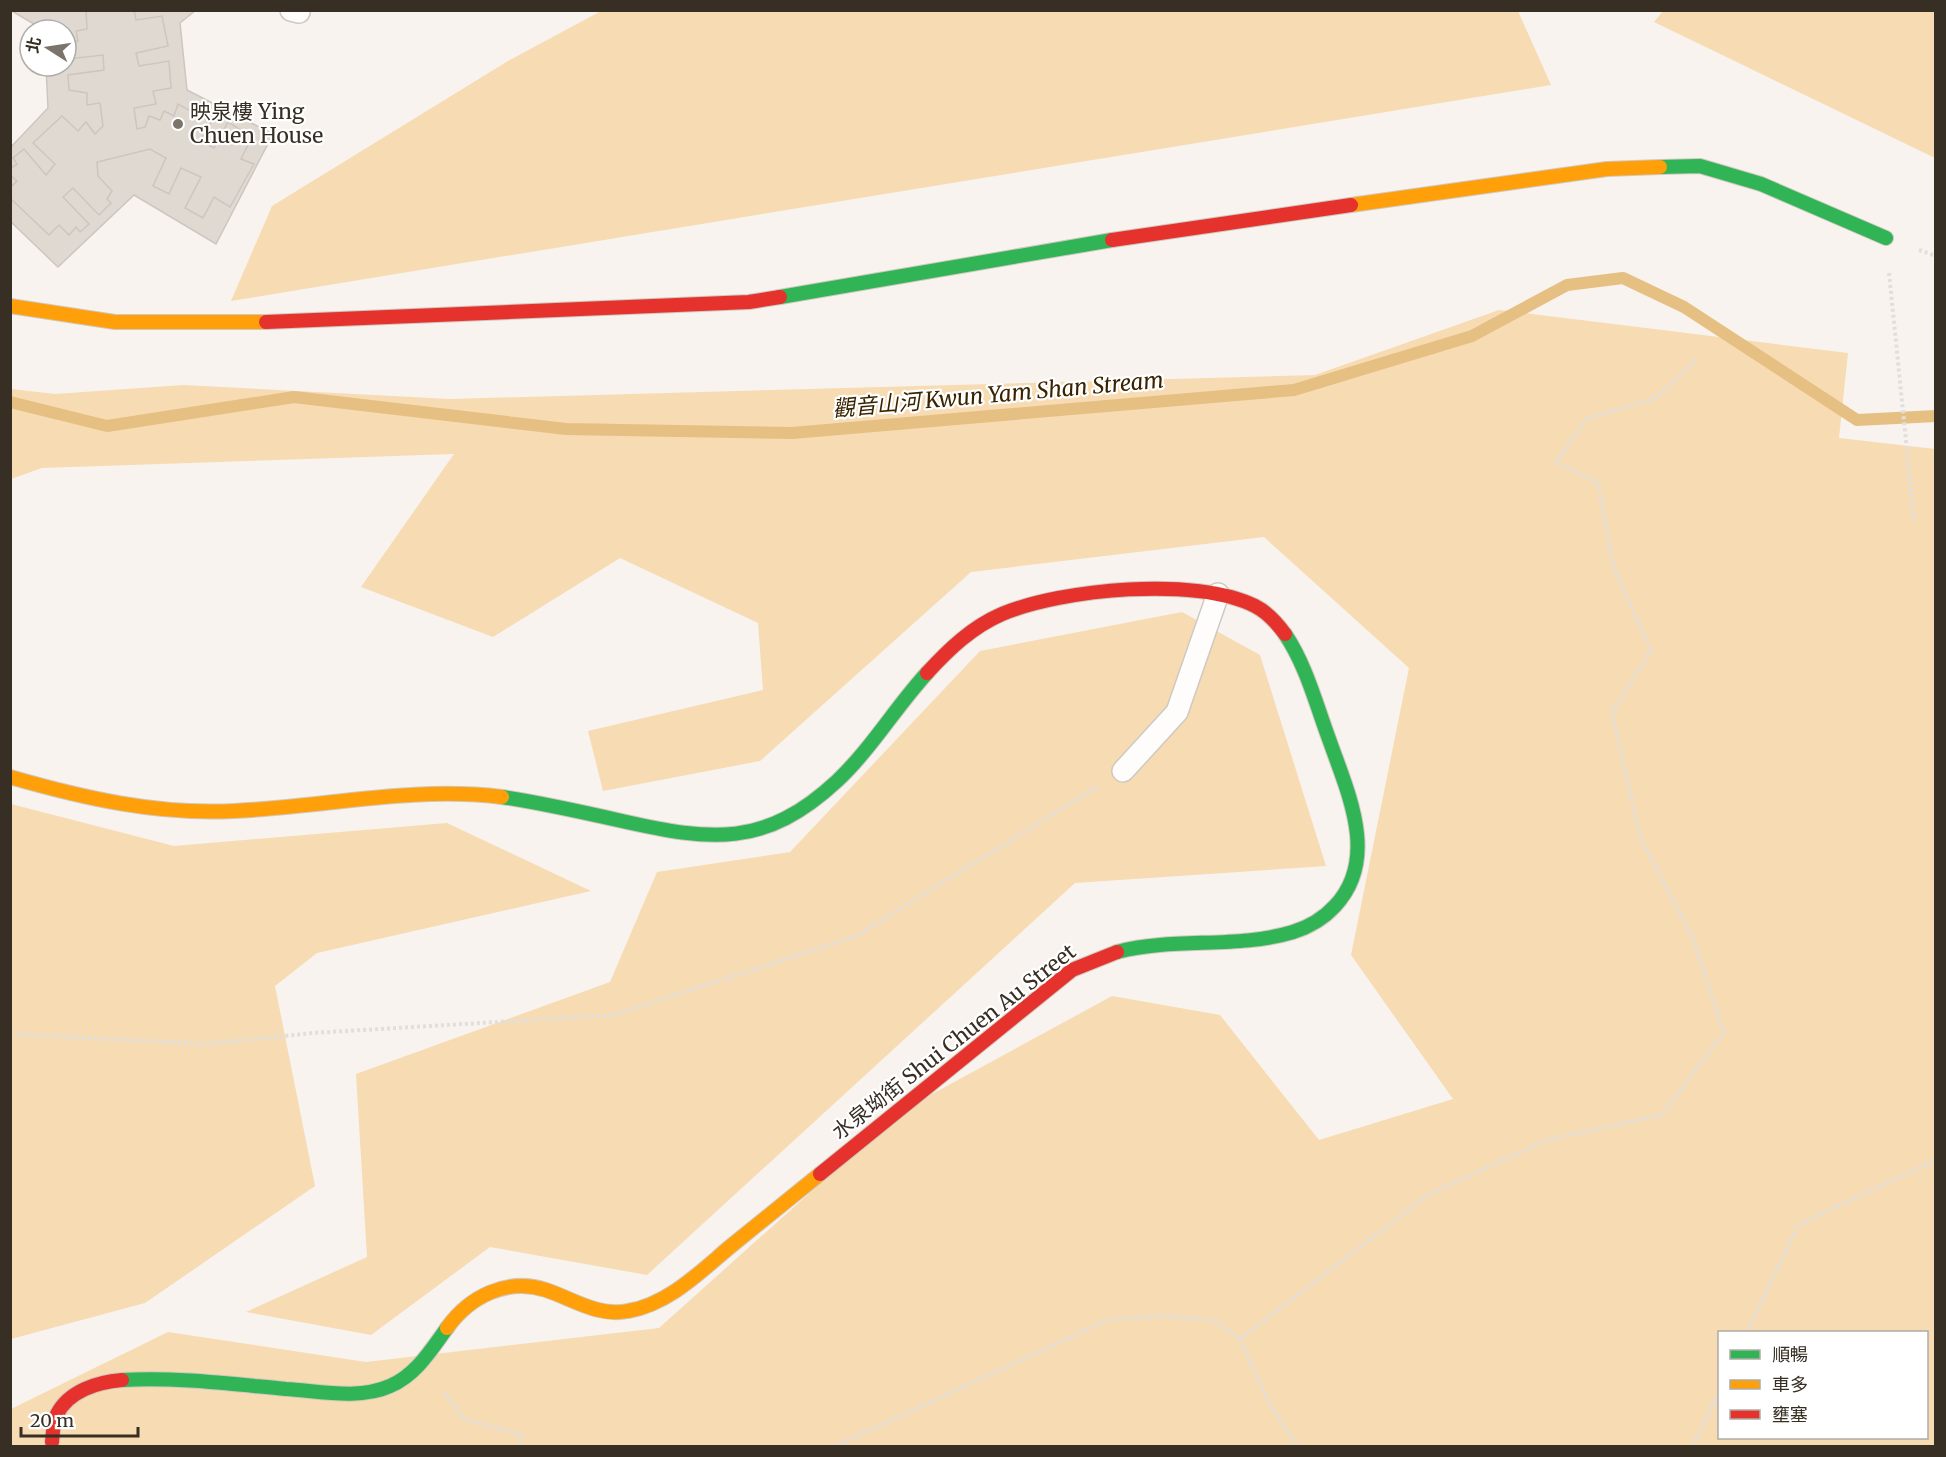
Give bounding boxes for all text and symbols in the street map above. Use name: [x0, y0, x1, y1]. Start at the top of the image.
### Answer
north arrow: [18, 18, 78, 78]
text: 北: [22, 35, 45, 55]
place label: 映泉樓 Ying Chuen House: [190, 98, 323, 149]
marker: 映泉樓 Ying Chuen House: [171, 117, 185, 131]
water label: 觀音山河 Kwun Yam Shan Stream: [831, 366, 1165, 422]
street label: 水泉坳街 Shui Chuen Au Street: [826, 938, 1081, 1145]
legend: [1718, 1331, 1928, 1439]
text: 順暢: [1772, 1343, 1808, 1366]
text: 車多: [1772, 1373, 1808, 1396]
scale bar: [21, 1400, 138, 1438]
text: 壅塞: [1772, 1403, 1808, 1426]
text: 20 m: [30, 1409, 74, 1432]

